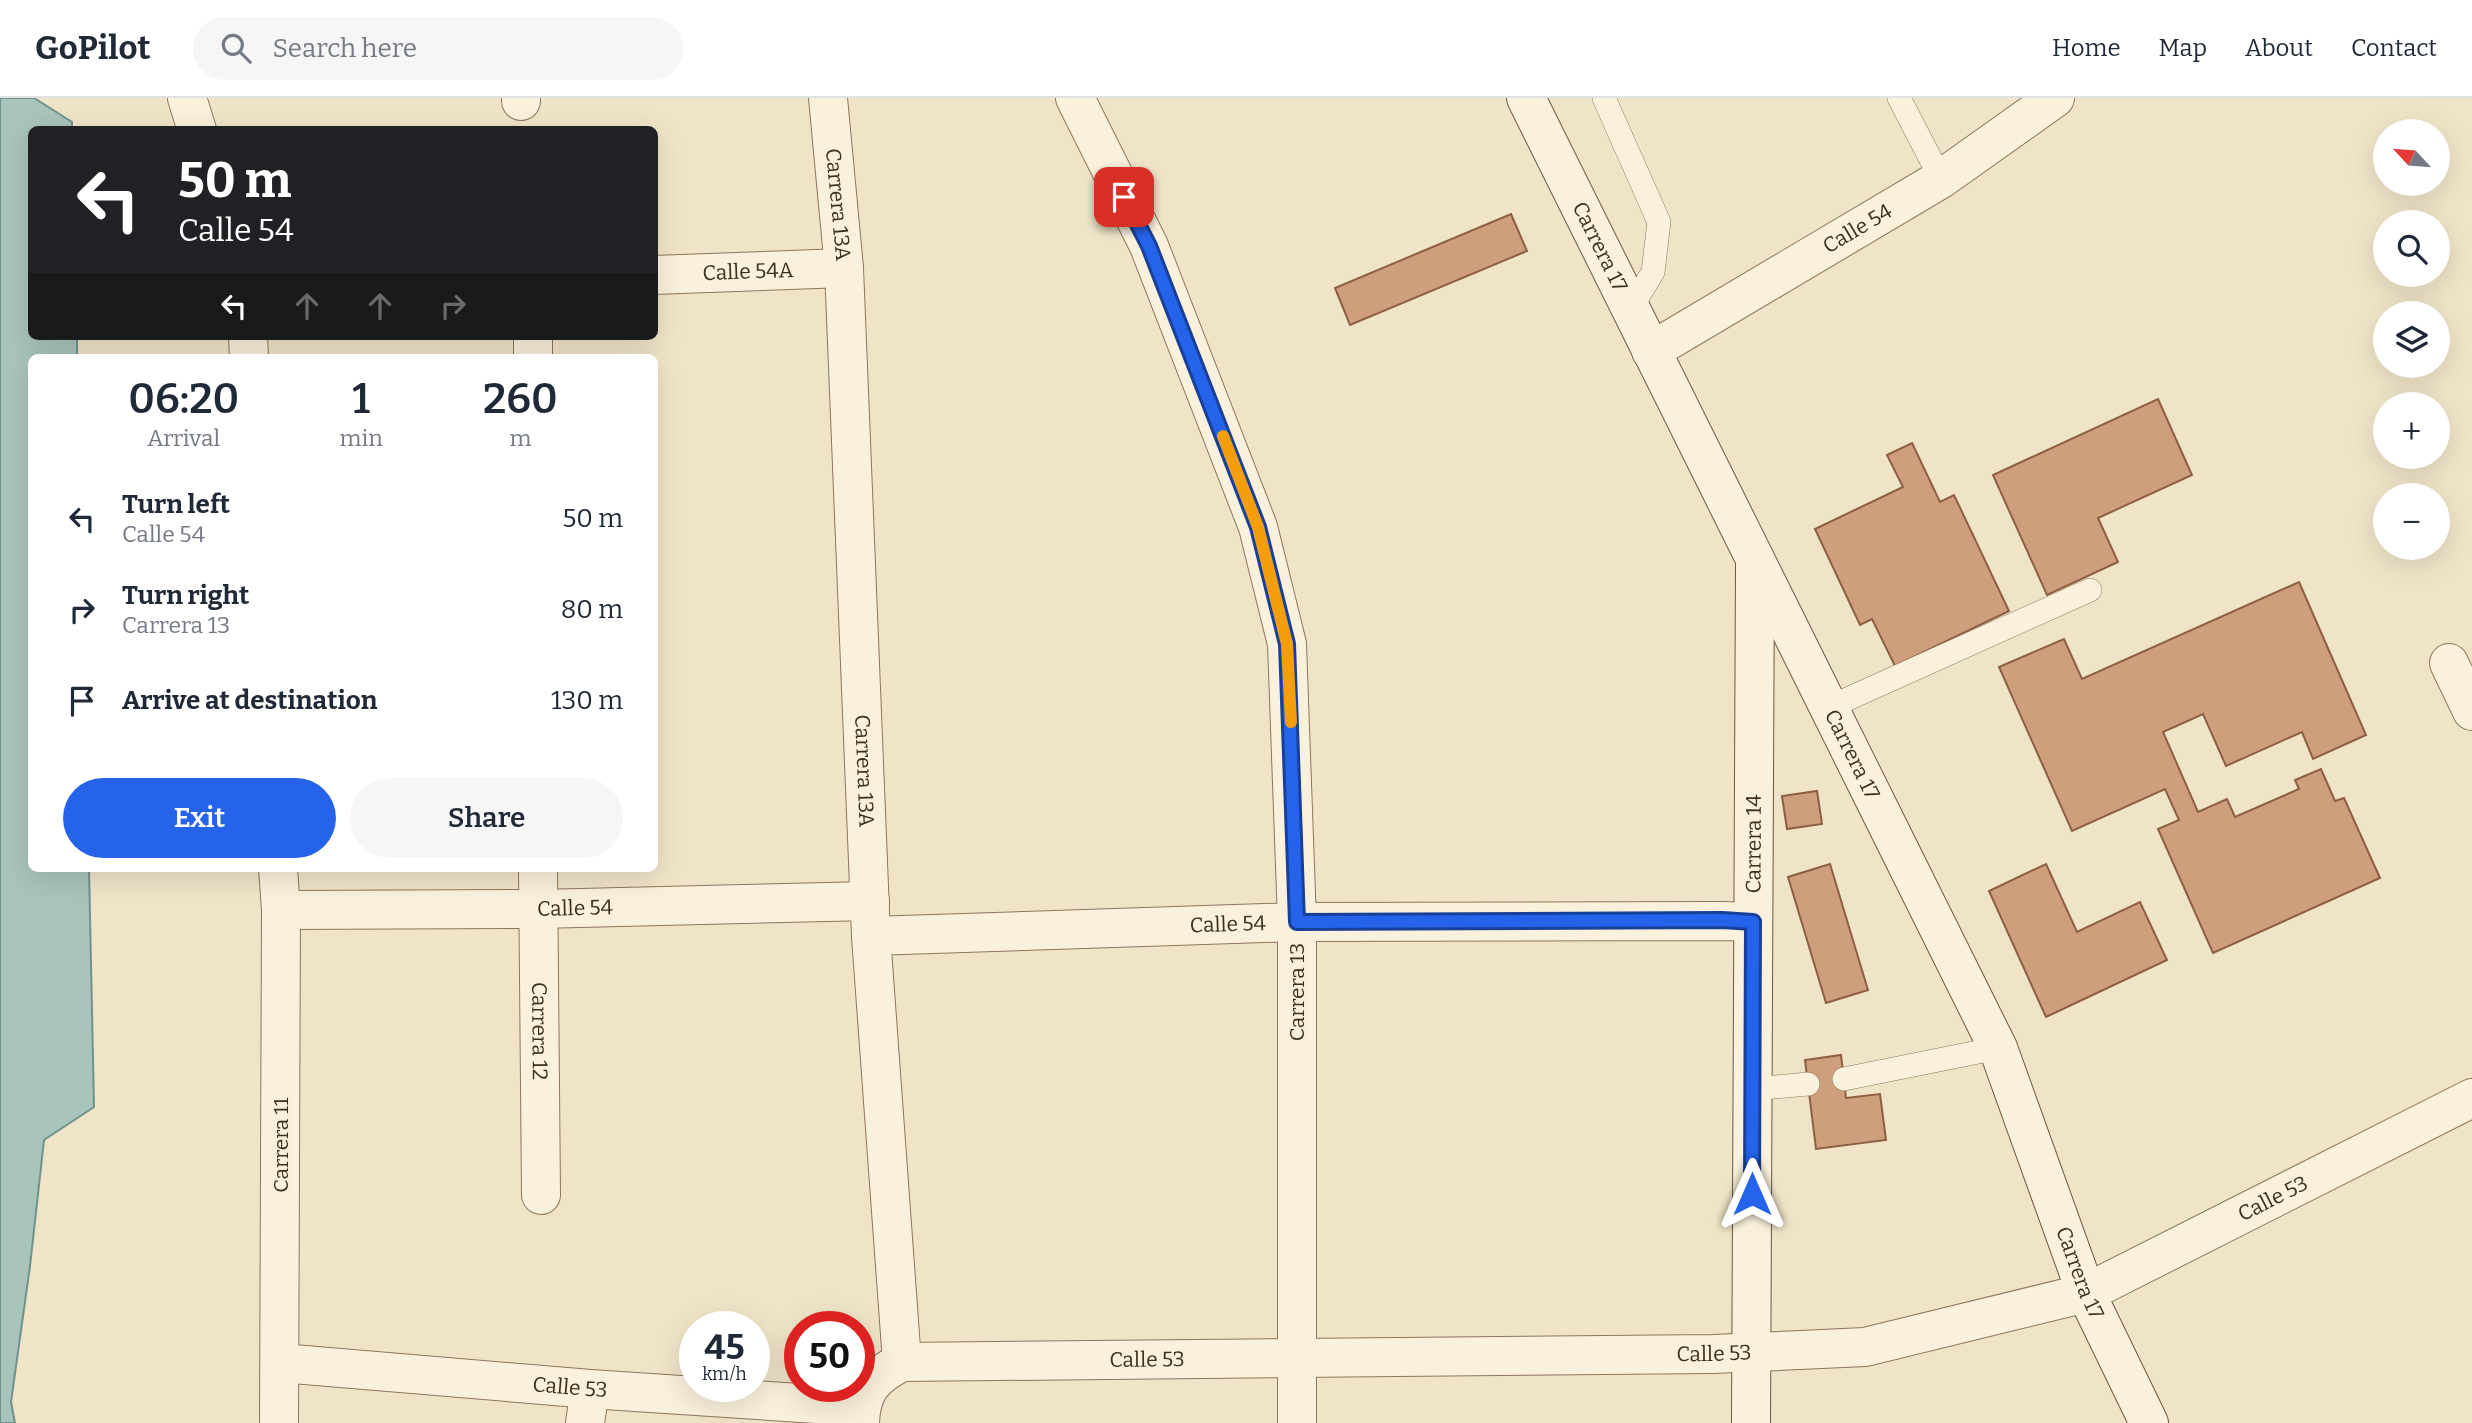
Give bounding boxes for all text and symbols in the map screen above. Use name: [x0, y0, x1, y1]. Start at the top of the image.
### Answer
search box: [193, 17, 683, 80]
text: GoPilot: [35, 28, 151, 68]
icon: search: [217, 29, 255, 67]
text: Search here: [273, 33, 417, 64]
text: Home: [2052, 34, 2121, 62]
text: Map: [2159, 34, 2207, 62]
text: About: [2245, 34, 2313, 62]
text: Contact: [2351, 34, 2437, 62]
north arrow: [2373, 119, 2450, 196]
map controls: [2373, 119, 2450, 560]
street label: Carrera 13A: [820, 147, 856, 262]
text: 50 m: [178, 151, 291, 210]
icon: left: [63, 154, 154, 245]
pin: [1094, 167, 1154, 227]
icon: arrive: [1105, 178, 1143, 216]
street label: Carrera 17: [1567, 197, 1633, 296]
street label: Calle 54: [1818, 198, 1897, 259]
button: search: [2373, 210, 2450, 287]
text: Calle 54: [178, 211, 294, 249]
street label: Calle 54A: [702, 257, 794, 286]
icon: left: [215, 287, 253, 325]
icon: ahead: [288, 287, 326, 325]
icon: ahead: [361, 287, 399, 325]
icon: right: [434, 287, 472, 325]
button: layers: [2373, 301, 2450, 378]
text: 06:20: [128, 374, 239, 424]
text: 1: [352, 374, 370, 424]
text: 260: [483, 374, 558, 424]
button: +: [2373, 392, 2450, 469]
text: Arrival: [147, 424, 220, 452]
text: min: [339, 424, 383, 452]
text: m: [509, 424, 531, 452]
button: −: [2373, 483, 2450, 560]
text: Turn left: [122, 489, 230, 520]
icon: left: [63, 500, 101, 538]
text: 50 m: [562, 503, 623, 534]
text: Calle 54: [122, 520, 205, 548]
text: Turn right: [122, 580, 249, 611]
icon: right: [63, 591, 101, 629]
text: 80 m: [561, 594, 623, 625]
text: Carrera 13: [122, 611, 230, 639]
icon: arrive: [63, 682, 101, 720]
text: Arrive at destination: [122, 685, 377, 716]
text: 130 m: [551, 685, 623, 716]
street label: Carrera 17: [1819, 705, 1886, 804]
street label: Carrera 13A: [849, 714, 880, 828]
button: Exit: [63, 778, 336, 858]
button: Share: [350, 778, 623, 858]
street label: Carrera 14: [1740, 794, 1767, 894]
street label: Calle 54: [537, 894, 613, 922]
street label: Calle 54: [1189, 910, 1266, 939]
street label: Carrera 13: [1284, 943, 1310, 1041]
street label: Carrera 12: [526, 982, 553, 1080]
street label: Carrera 11: [268, 1097, 294, 1193]
position arrow: [1715, 1157, 1789, 1231]
street label: Calle 53: [2233, 1170, 2312, 1227]
street label: Carrera 17: [2050, 1223, 2110, 1324]
speed limit sign: 50: [784, 1311, 875, 1402]
text: 45: [704, 1326, 745, 1368]
street label: Calle 53: [1676, 1339, 1752, 1367]
street label: Calle 53: [1109, 1346, 1185, 1373]
text: km/h: [702, 1363, 747, 1385]
street label: Calle 53: [531, 1371, 608, 1403]

